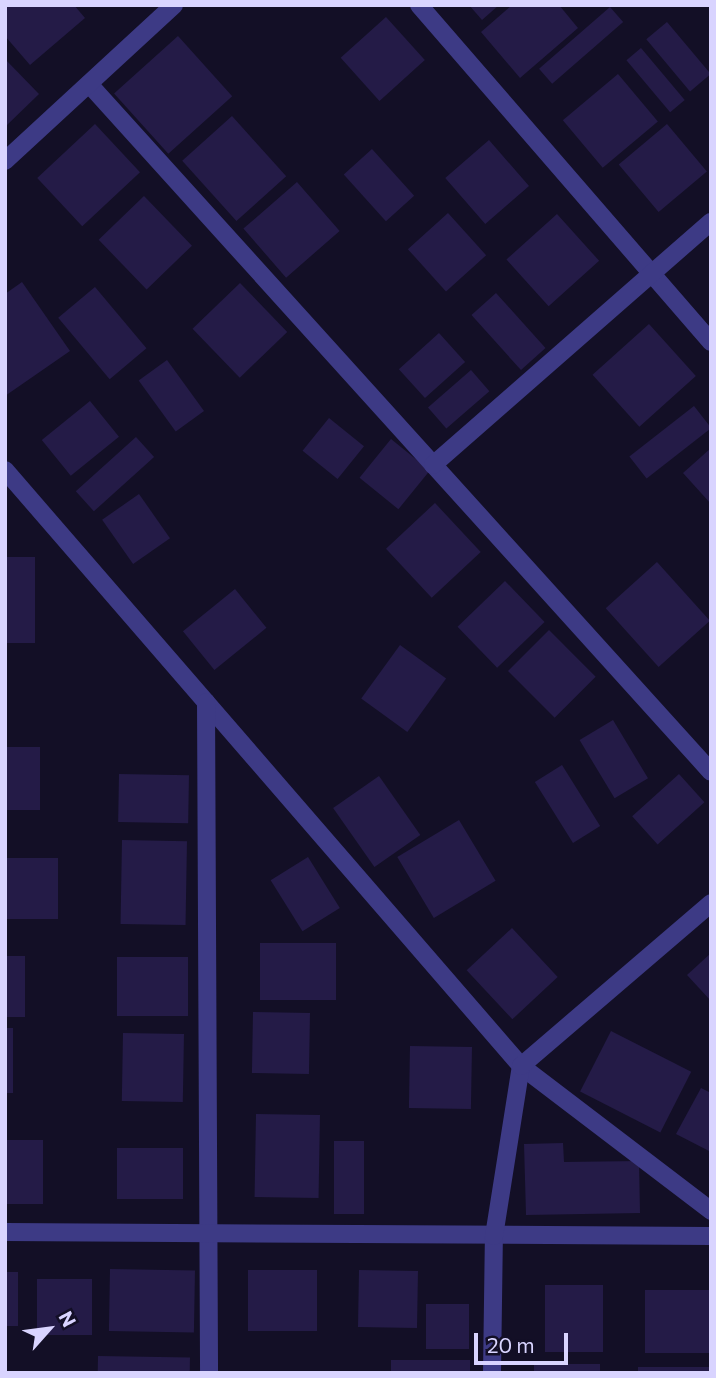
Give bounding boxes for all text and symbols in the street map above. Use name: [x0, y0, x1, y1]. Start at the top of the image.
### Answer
north arrow: [14, 1294, 84, 1364]
text: N: [54, 1307, 81, 1331]
scale bar: [478, 1318, 572, 1362]
text: 20 m: [487, 1332, 535, 1357]

